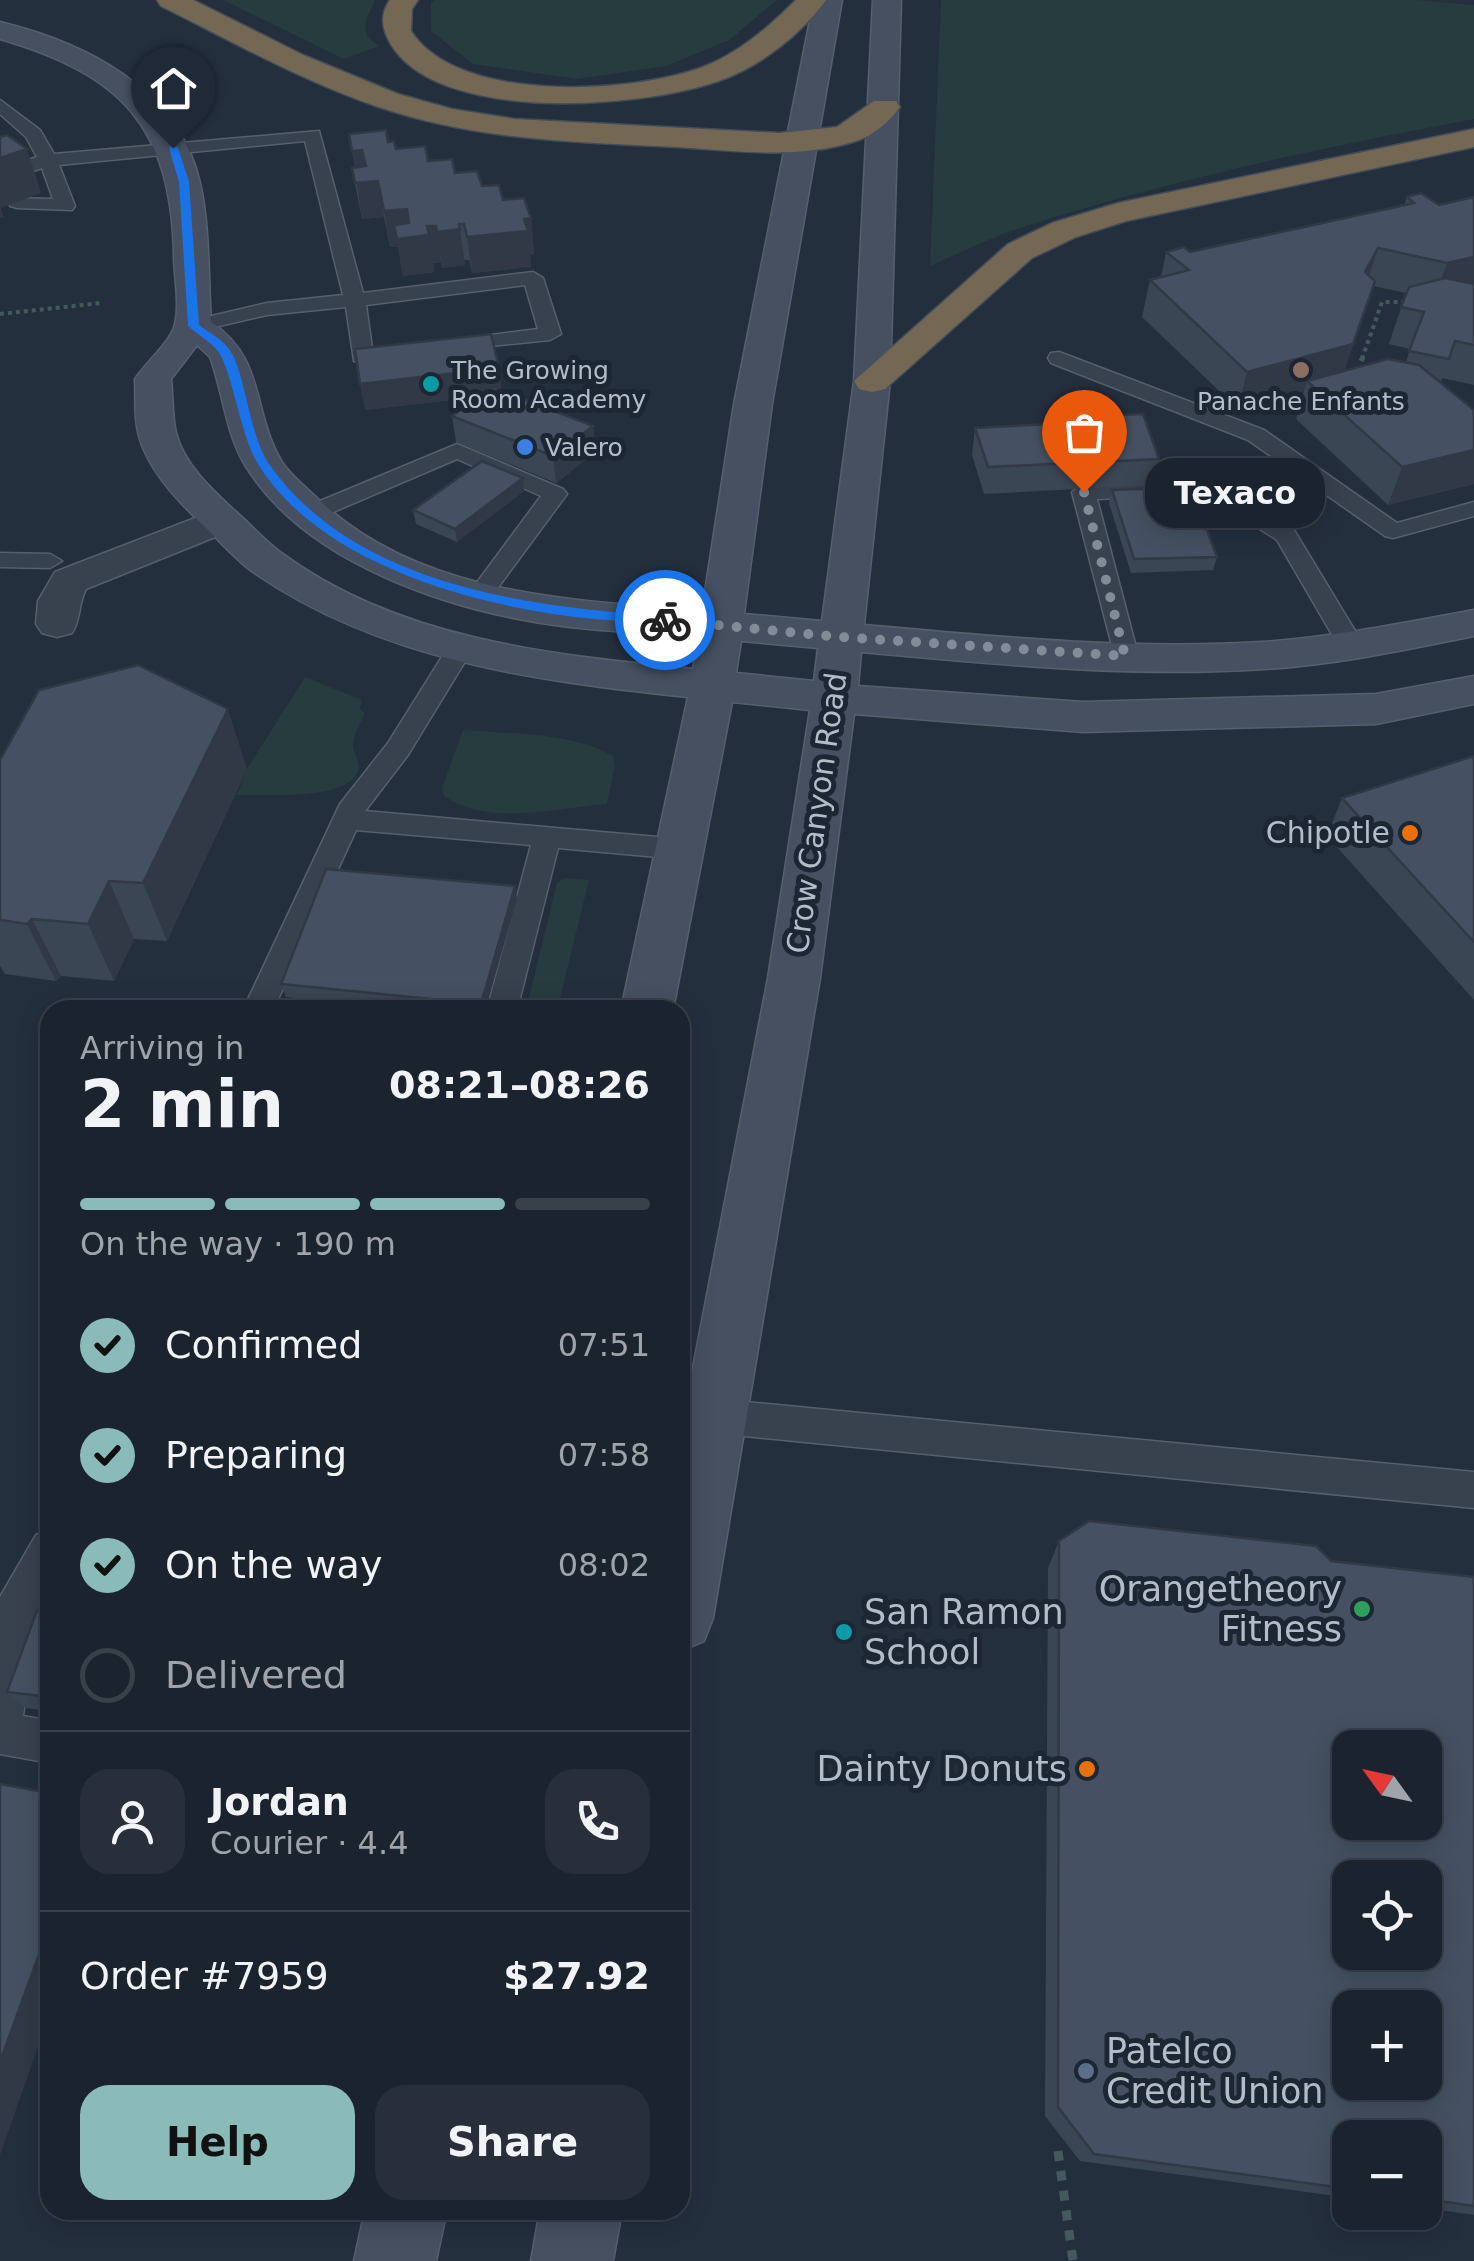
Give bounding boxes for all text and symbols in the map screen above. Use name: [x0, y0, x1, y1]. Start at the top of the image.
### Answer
pin: [131, 46, 216, 149]
icon: home: [146, 61, 201, 116]
place label: The Growing Room Academy: [450, 356, 646, 414]
marker: Panache Enfants: [1290, 359, 1312, 381]
marker: The Growing Room Academy: [420, 373, 442, 395]
place label: Panache Enfants: [1197, 387, 1405, 416]
pin: [1042, 390, 1127, 493]
icon: bag: [1057, 405, 1112, 460]
place label: Valero: [545, 433, 623, 462]
marker: Valero: [514, 436, 536, 458]
callout: Texaco: [1144, 457, 1324, 527]
text: Texaco: [1174, 474, 1296, 512]
courier: [615, 570, 715, 670]
icon: bike: [638, 593, 693, 648]
street label: Crow Canyon Road: [779, 670, 854, 956]
place label: Chipotle: [1266, 815, 1390, 850]
marker: Chipotle: [1399, 822, 1421, 844]
text: Arriving in: [80, 1029, 244, 1067]
text: 08:21–08:26: [389, 1063, 650, 1107]
text: 2 min: [80, 1067, 284, 1142]
text: On the way · 190 m: [80, 1225, 396, 1263]
icon: check: [80, 1318, 135, 1373]
text: Confirmed: [165, 1323, 362, 1367]
text: 07:51: [558, 1326, 650, 1364]
icon: check: [80, 1428, 135, 1483]
text: Preparing: [165, 1433, 347, 1477]
text: 07:58: [558, 1436, 650, 1474]
icon: check: [80, 1538, 135, 1593]
text: On the way: [165, 1543, 382, 1587]
text: 08:02: [558, 1546, 650, 1584]
place label: Orangetheory Fitness: [1099, 1569, 1342, 1649]
place label: San Ramon School: [864, 1592, 1064, 1672]
marker: Orangetheory Fitness: [1351, 1598, 1373, 1620]
marker: San Ramon School: [833, 1621, 855, 1643]
text: Delivered: [165, 1653, 347, 1697]
north arrow: [1332, 1730, 1442, 1840]
map controls: [1332, 1730, 1442, 2230]
place label: Dainty Donuts: [816, 1749, 1067, 1789]
marker: Dainty Donuts: [1076, 1758, 1098, 1780]
button: person: [80, 1769, 185, 1874]
button: phone: [545, 1769, 650, 1874]
text: Jordan: [210, 1780, 349, 1824]
text: Courier · 4.4: [210, 1824, 409, 1862]
button: locate: [1332, 1860, 1442, 1970]
text: Order #7959: [80, 1954, 329, 1998]
text: $27.92: [503, 1954, 650, 1998]
button: +: [1332, 1990, 1442, 2100]
place label: Patelco Credit Union: [1106, 2031, 1324, 2111]
marker: Patelco Credit Union: [1075, 2060, 1097, 2082]
button: Help: [80, 2085, 355, 2200]
button: Share: [375, 2085, 650, 2200]
button: −: [1332, 2120, 1442, 2230]

